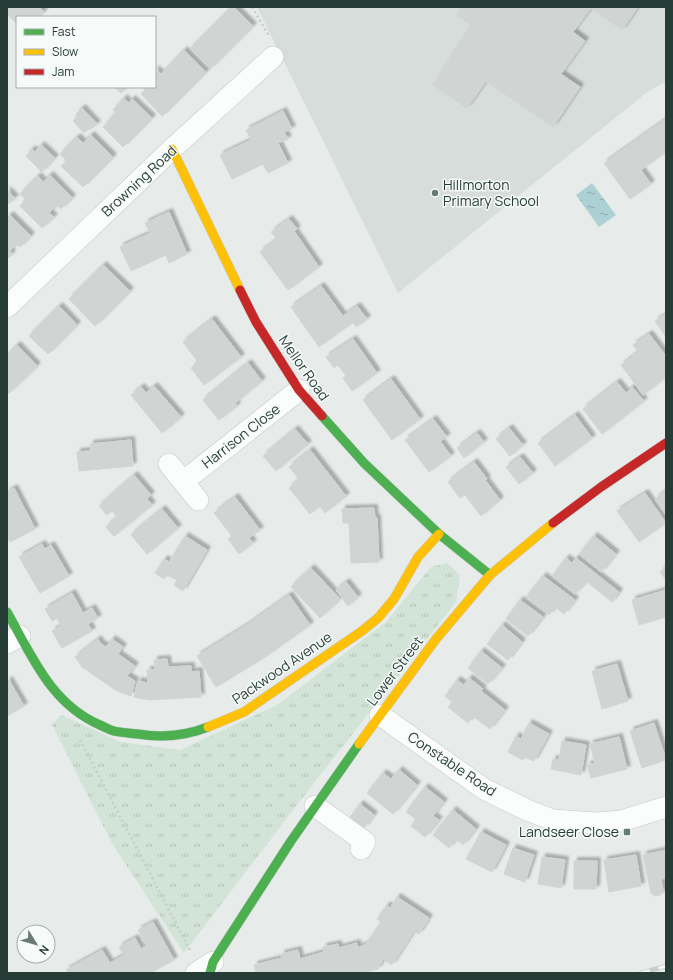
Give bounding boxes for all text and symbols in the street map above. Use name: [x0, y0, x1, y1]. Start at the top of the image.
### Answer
legend: [16, 16, 156, 88]
text: Fast: [52, 23, 76, 40]
text: Slow: [52, 43, 78, 60]
text: Jam: [52, 63, 74, 80]
street label: Browning Road: [97, 141, 180, 220]
place label: Hillmorton Primary School: [443, 175, 539, 210]
marker: Hillmorton Primary School: [430, 188, 440, 198]
street label: Mellor Road: [275, 331, 334, 404]
street label: Harrison Close: [198, 399, 284, 472]
street label: Packwood Avenue: [228, 627, 335, 708]
street label: Lower Street: [362, 632, 427, 709]
street label: Constable Road: [404, 727, 500, 800]
place label: Landseer Close: [519, 822, 619, 841]
marker: Landseer Close: [622, 827, 632, 837]
north arrow: [16, 924, 56, 964]
text: N: [36, 943, 53, 958]

